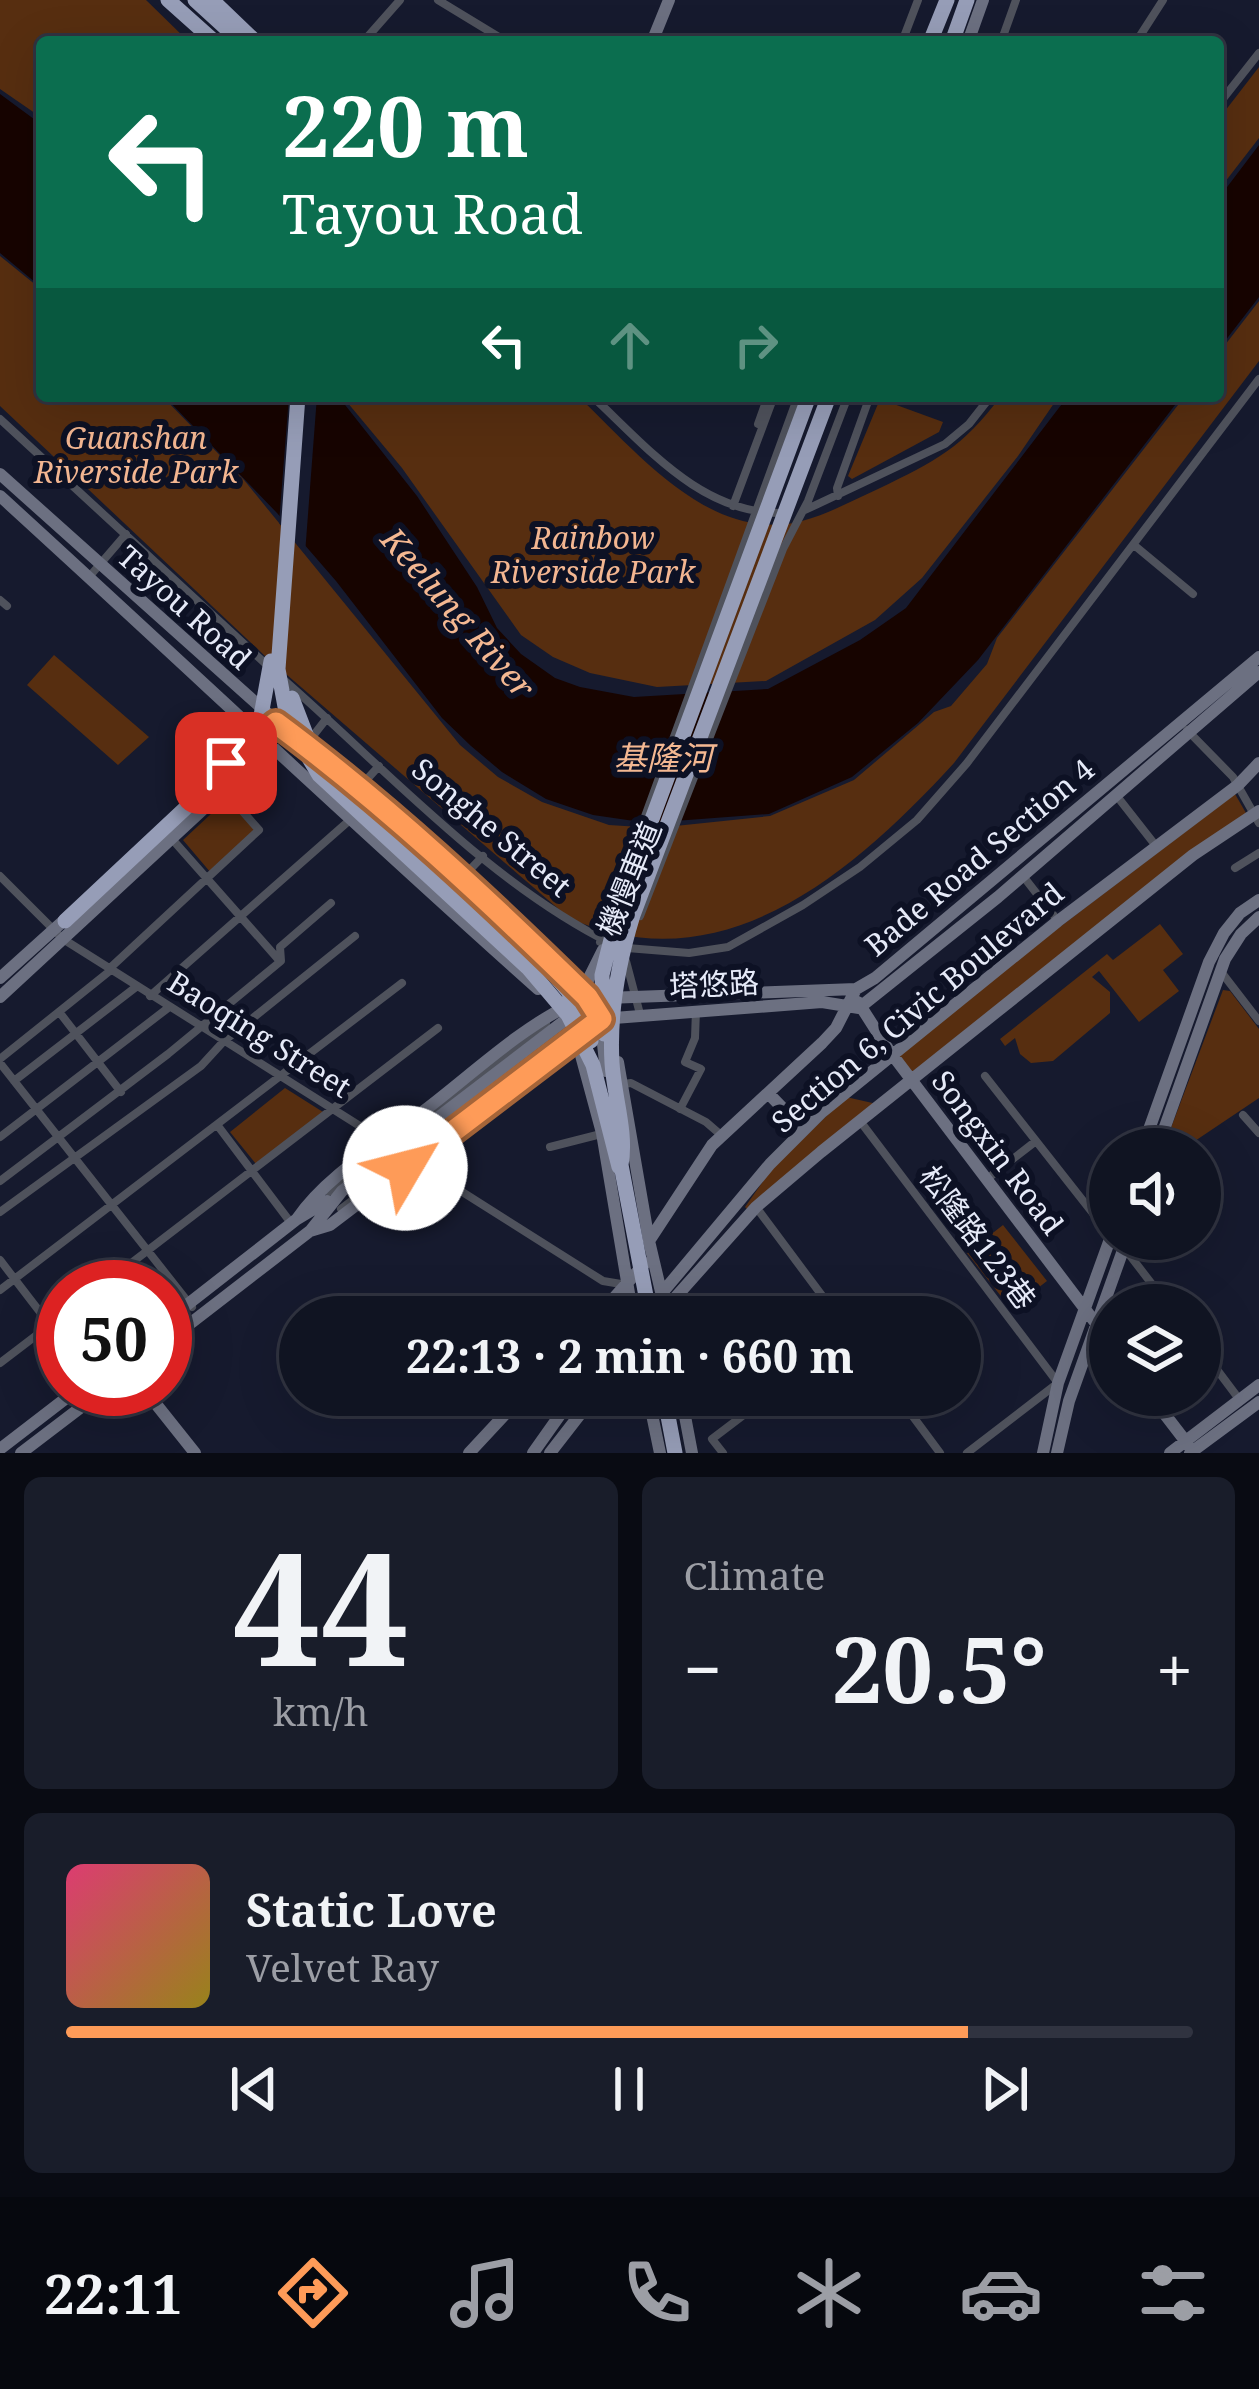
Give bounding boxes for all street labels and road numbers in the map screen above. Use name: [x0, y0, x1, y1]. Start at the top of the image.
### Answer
street label: Tayou Road: [109, 536, 261, 678]
street label: Songhe Street: [404, 748, 580, 905]
street label: Bade Road Section 4: [856, 749, 1102, 965]
street label: 機慢車道: [587, 815, 670, 942]
street label: Section 6, Civic Boulevard: [762, 872, 1072, 1141]
street label: Baoqing Street: [160, 961, 359, 1106]
street label: 塔悠路: [668, 961, 760, 1006]
street label: Songxin Road: [923, 1062, 1073, 1243]
street label: 松隆路123巷: [911, 1157, 1046, 1317]

